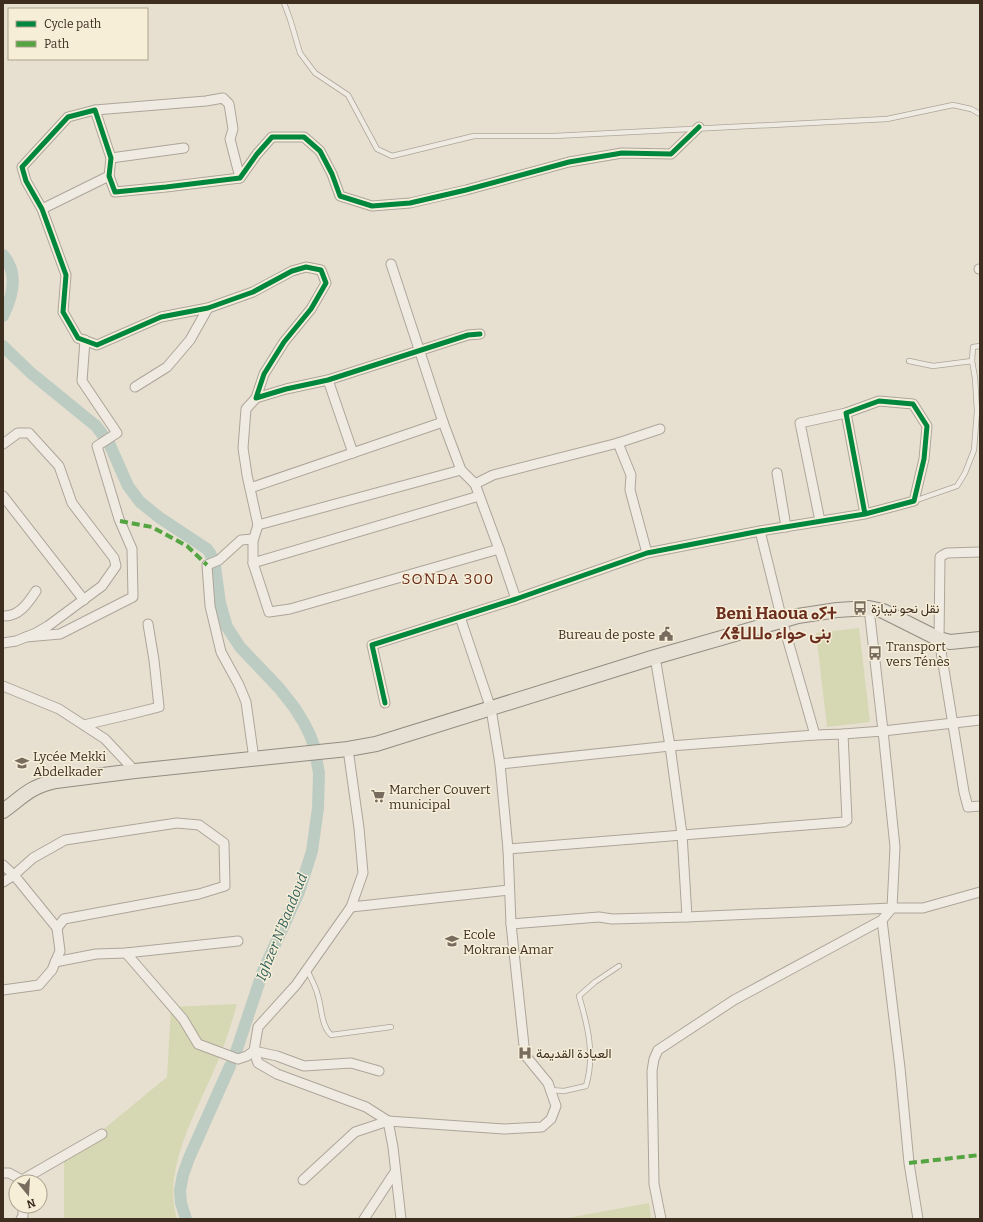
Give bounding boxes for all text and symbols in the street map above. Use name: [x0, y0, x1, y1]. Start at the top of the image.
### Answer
legend: [8, 8, 148, 60]
text: Cycle path: [44, 17, 102, 31]
text: Path: [44, 37, 70, 51]
district label: SONDA 300: [402, 570, 494, 588]
bus stop icon: نقل نحو تيبازة: [852, 600, 868, 616]
place label: نقل نحو تيبازة: [871, 601, 940, 617]
district label: Beni Haoua ⴰⵢⵜ ⵃⴻⵡⵡⴰ بنى حواء: [716, 603, 837, 644]
public building icon: Bureau de poste: [658, 626, 674, 642]
place label: Bureau de poste: [558, 627, 655, 642]
place label: Transport vers Ténès: [885, 639, 950, 669]
bus stop icon: Transport vers Ténès: [867, 645, 883, 661]
place label: Lycée Mekki Abdelkader: [33, 749, 106, 779]
school or university icon: Lycée Mekki Abdelkader: [14, 755, 30, 771]
place label: Marcher Couvert municipal: [389, 782, 491, 812]
supermarket icon: Marcher Couvert municipal: [370, 788, 386, 804]
water label: Ighzer N'Baadoud: [253, 871, 311, 983]
place label: Ecole Mokrane Amar: [463, 927, 554, 957]
school or university icon: Ecole Mokrane Amar: [444, 933, 460, 949]
hospital icon: العيادة القديمة: [517, 1045, 533, 1061]
place label: العيادة القديمة: [536, 1046, 612, 1061]
north arrow: [8, 1174, 48, 1214]
text: N: [24, 1196, 37, 1211]

